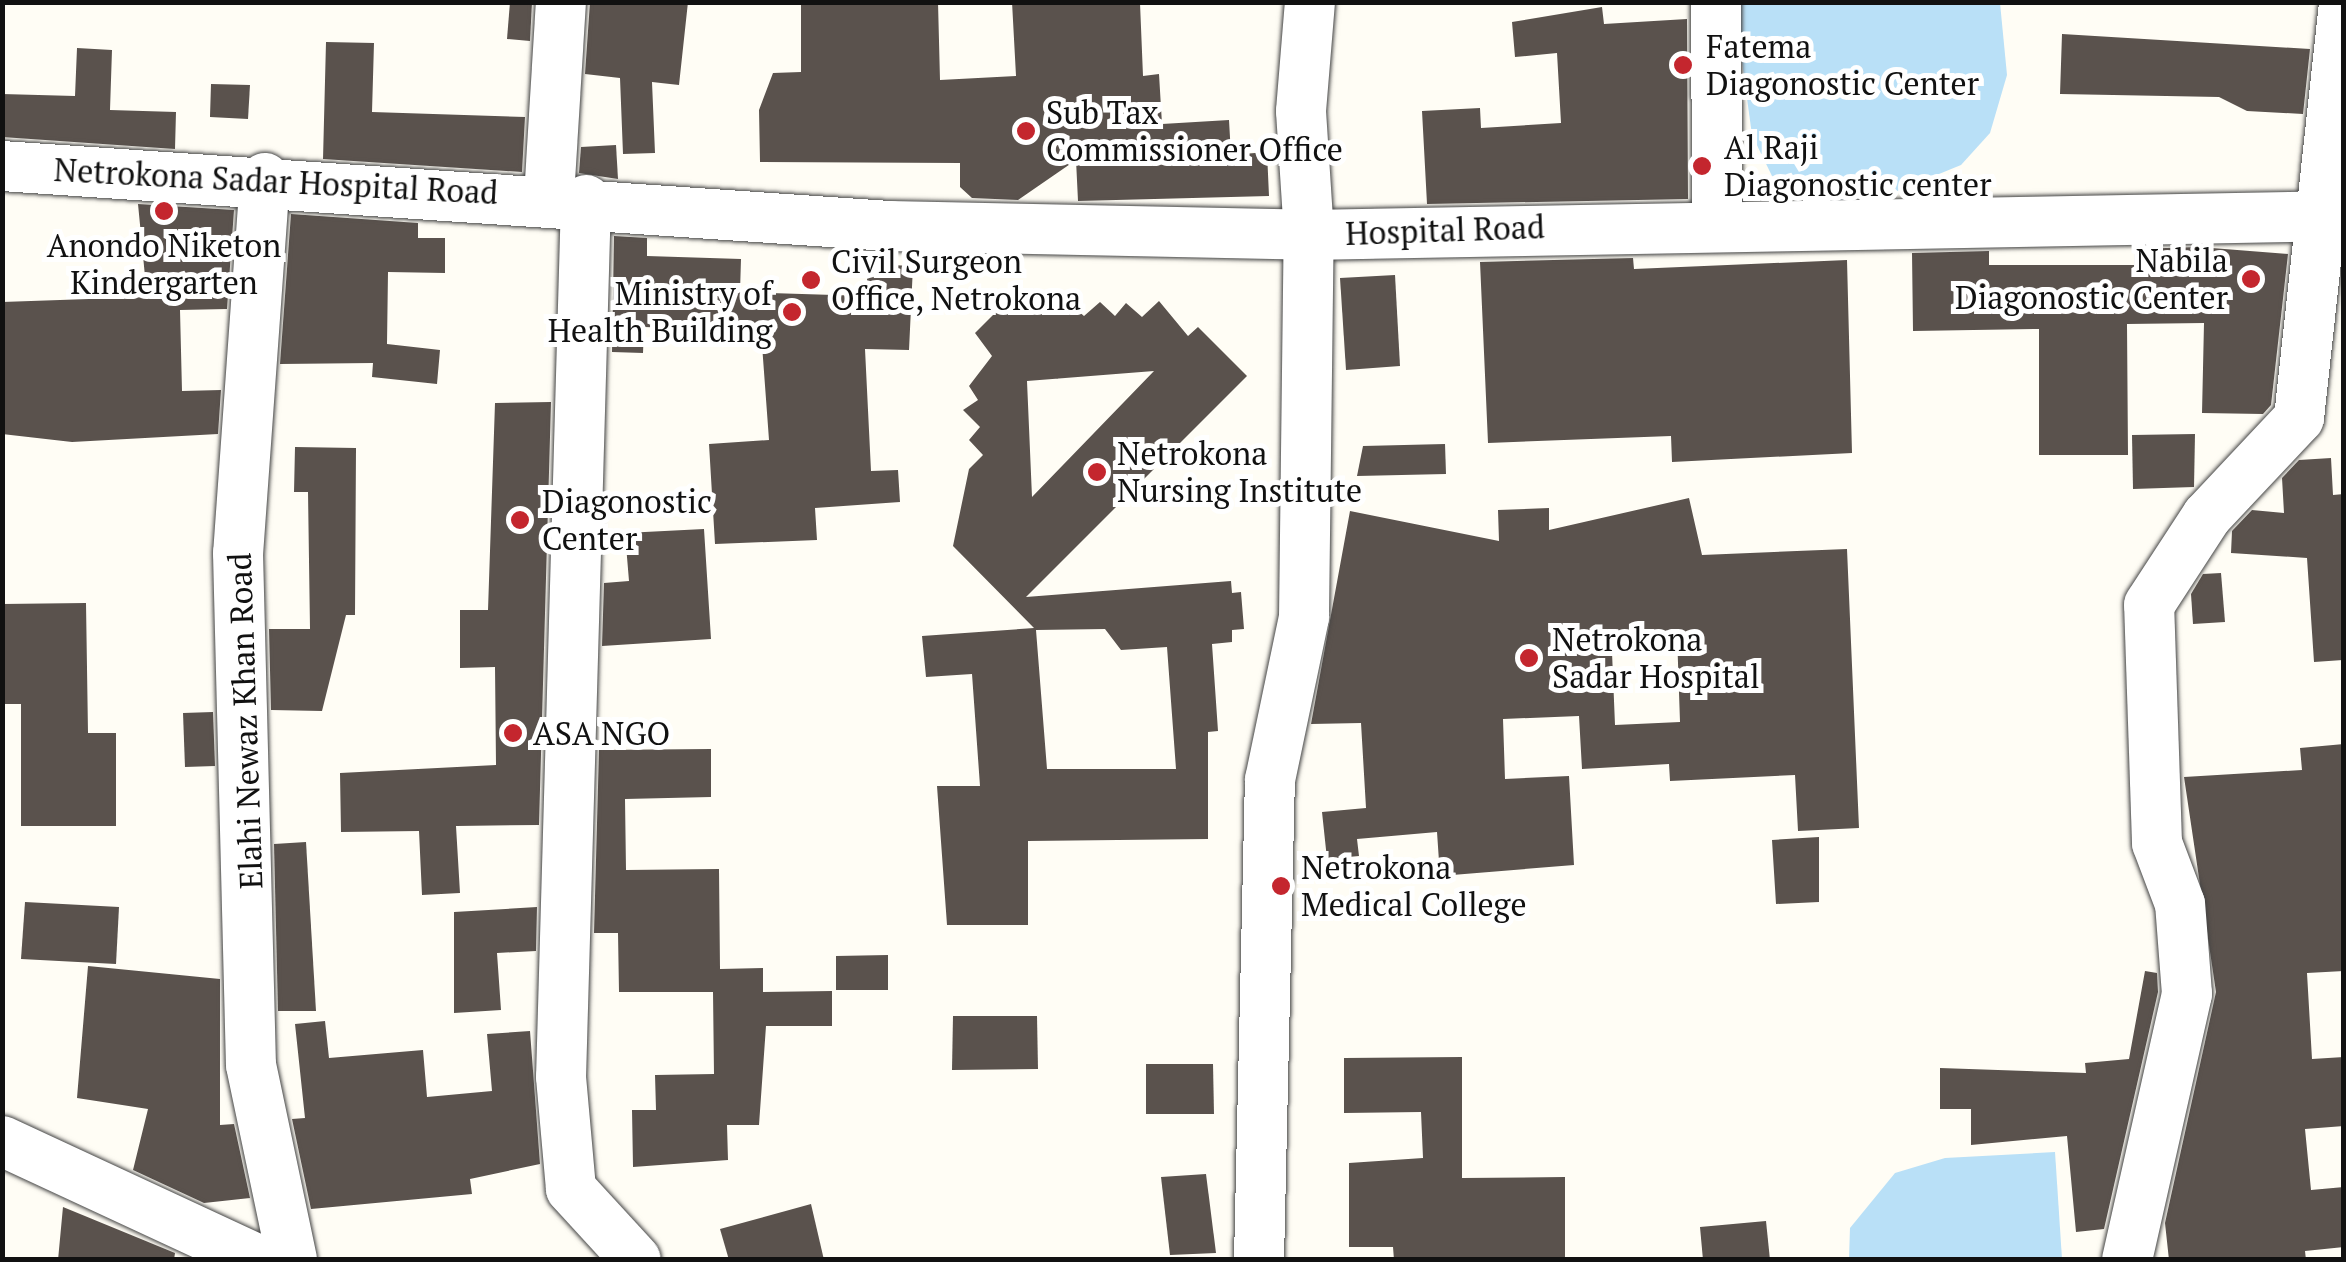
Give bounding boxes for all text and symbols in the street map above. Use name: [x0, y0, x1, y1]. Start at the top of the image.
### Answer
place label: Fatema Diagonostic Center: [1706, 28, 1979, 103]
marker: Fatema Diagonostic Center: [1670, 52, 1696, 78]
place label: Sub Tax Commissioner Office: [1046, 94, 1343, 169]
marker: Sub Tax Commissioner Office: [1015, 120, 1037, 142]
place label: Al Raji Diagonostic center: [1724, 129, 1991, 204]
street label: Netrokona Sadar Hospital Road: [53, 150, 499, 212]
marker: Al Raji Diagonostic center: [1689, 153, 1715, 179]
marker: Anondo Niketon Kindergarten: [153, 200, 175, 222]
street label: Hospital Road: [1345, 207, 1545, 253]
place label: Anondo Niketon Kindergarten: [47, 227, 281, 302]
place label: Nabila Diagonostic Center: [1955, 242, 2228, 317]
place label: Civil Surgeon Office, Netrokona: [831, 243, 1082, 318]
marker: Nabila Diagonostic Center: [2238, 266, 2264, 292]
marker: Civil Surgeon Office, Netrokona: [800, 269, 822, 291]
place label: Ministry of Health Building: [548, 275, 772, 350]
marker: Ministry of Health Building: [781, 301, 803, 323]
place label: Netrokona Nursing Institute: [1117, 435, 1362, 510]
marker: Netrokona Nursing Institute: [1086, 461, 1108, 483]
place label: Diagonostic Center: [542, 483, 712, 558]
marker: Diagonostic Center: [507, 507, 533, 533]
street label: Elahi Newaz Khan Road: [220, 552, 270, 890]
place label: Netrokona Sadar Hospital: [1552, 621, 1760, 696]
marker: Netrokona Sadar Hospital: [1516, 645, 1542, 671]
place label: ASA NGO: [533, 714, 671, 752]
marker: ASA NGO: [502, 722, 524, 744]
place label: Netrokona Medical College: [1301, 849, 1527, 924]
marker: Netrokona Medical College: [1270, 875, 1292, 897]

